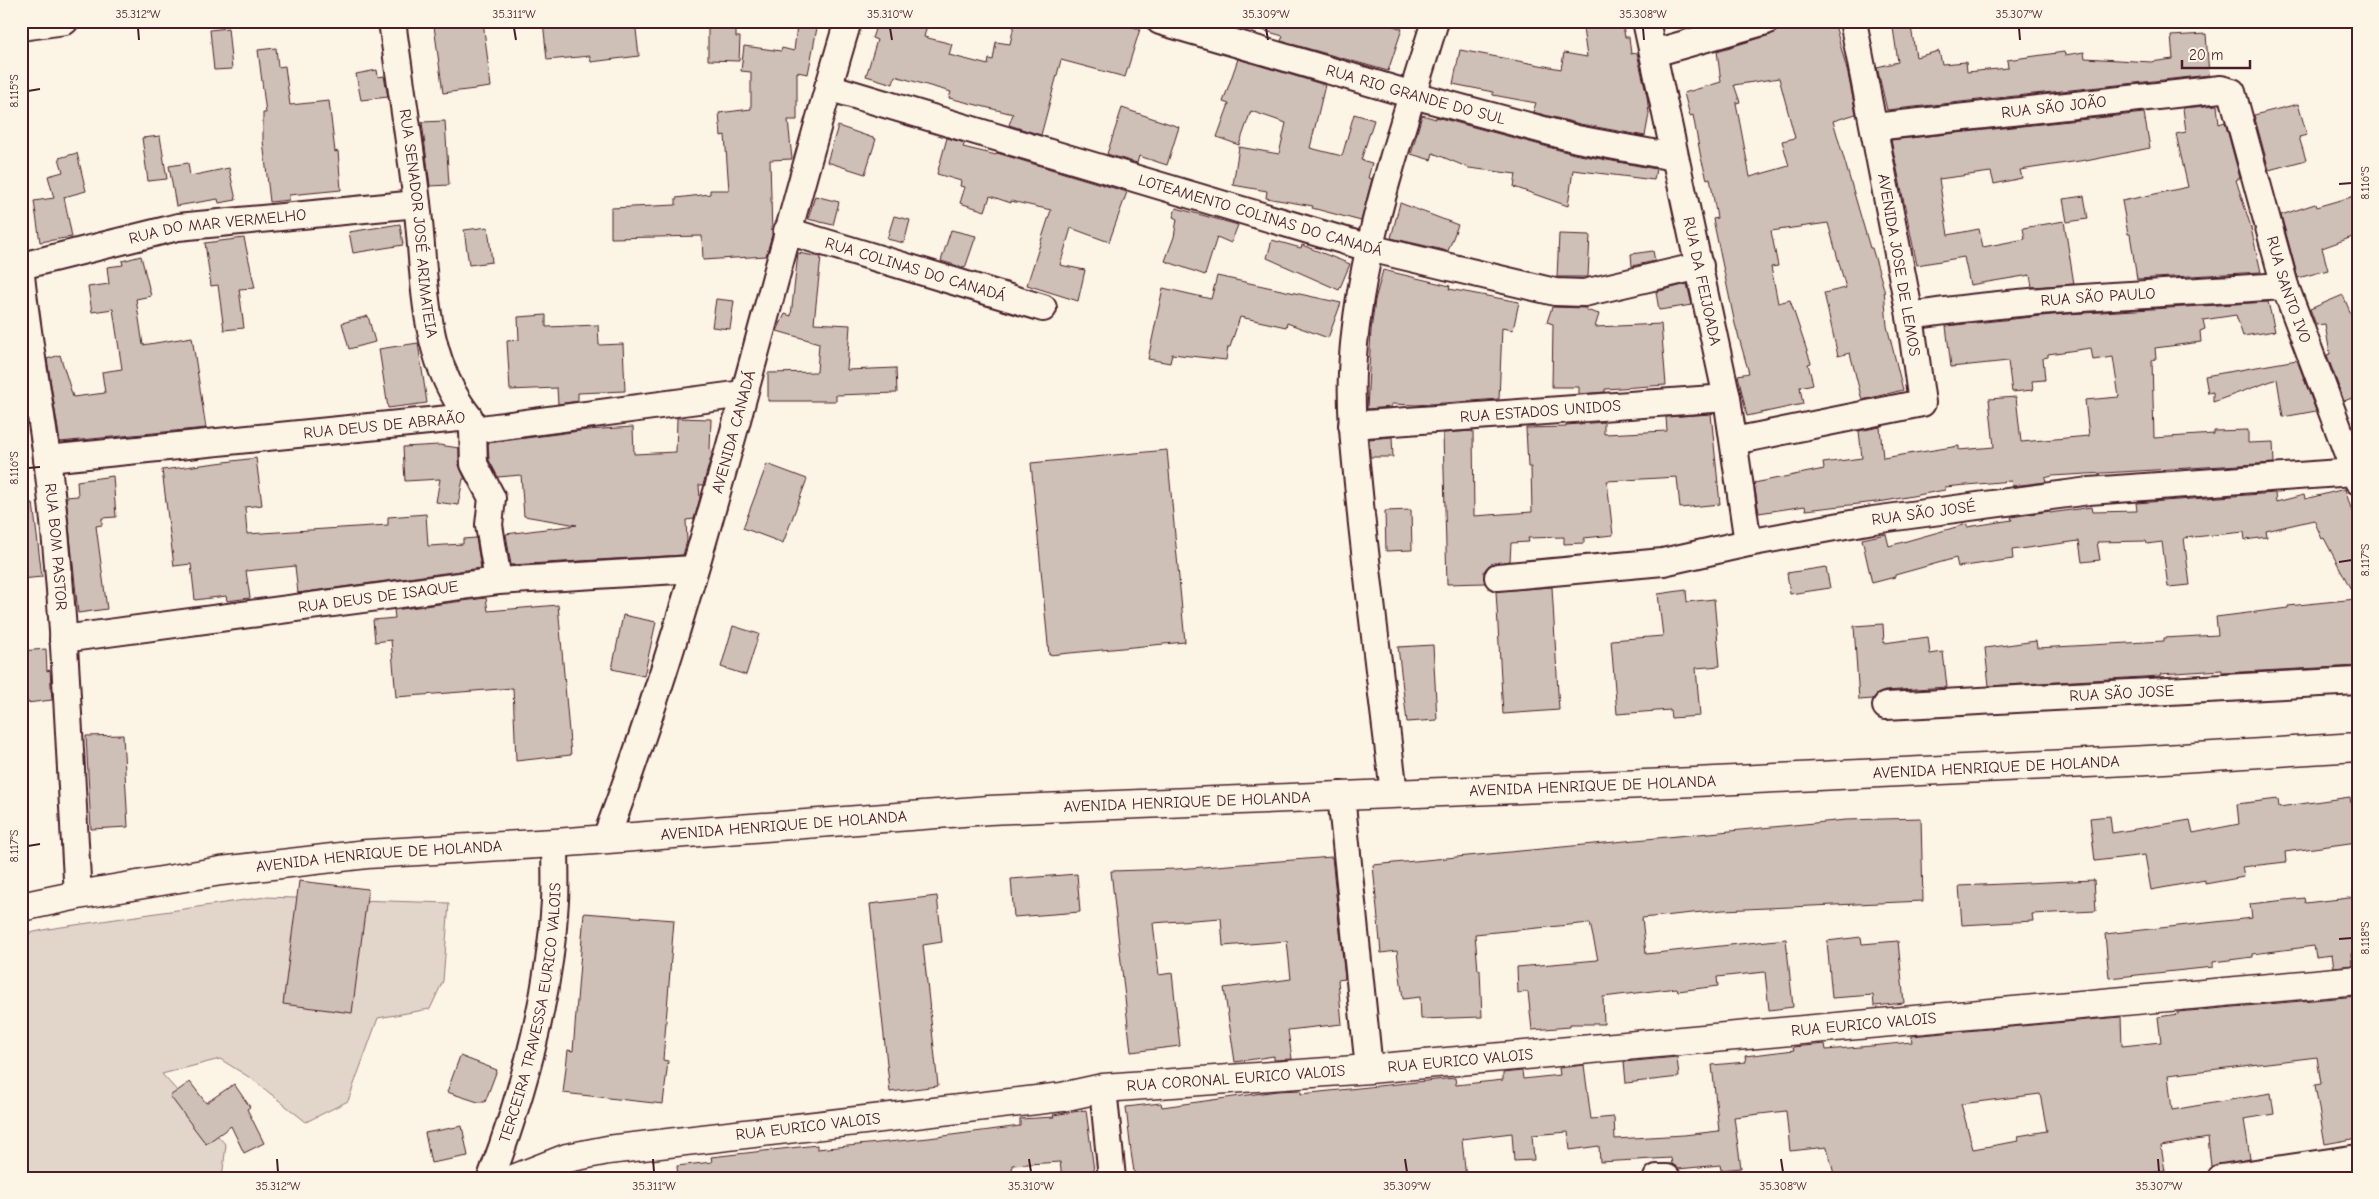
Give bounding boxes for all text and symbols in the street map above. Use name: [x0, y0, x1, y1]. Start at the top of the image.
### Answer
text: 35.312°W: [116, 7, 161, 21]
text: 35.311°W: [492, 7, 536, 21]
text: 35.310°W: [867, 7, 914, 21]
text: 35.309°W: [1242, 7, 1290, 21]
text: 35.308°W: [1619, 7, 1667, 21]
text: 35.307°W: [1996, 7, 2043, 21]
scale bar: [2182, 38, 2249, 70]
text: 20 m: [2189, 46, 2223, 64]
street label: RUA RIO GRANDE DO SUL: [1324, 61, 1507, 128]
text: 8.115°S: [7, 74, 21, 108]
street label: RUA SÃO JOÃO: [2000, 93, 2108, 122]
street label: RUA SENADOR JOSÉ ARIMATEIA: [396, 108, 441, 339]
text: 8.116°S: [2358, 166, 2372, 200]
street label: LOTEAMENTO COLINAS DO CANADÁ: [1136, 171, 1384, 260]
street label: AVENIDA JOSE DE LEMOS: [1874, 172, 1924, 358]
street label: RUA DO MAR VERMELHO: [127, 206, 307, 248]
street label: RUA DA FEIJOADA: [1679, 215, 1724, 347]
street label: RUA COLINAS DO CANADÁ: [823, 234, 1008, 305]
street label: RUA SANTO IVO: [2263, 234, 2315, 345]
street label: RUA SÃO PAULO: [2040, 284, 2156, 310]
street label: AVENIDA CANADÁ: [708, 368, 759, 495]
street label: RUA ESTADOS UNIDOS: [1459, 397, 1622, 426]
street label: RUA DEUS DE ABRAÃO: [302, 408, 466, 442]
text: 8.116°S: [7, 451, 21, 485]
street label: RUA BOM PASTOR: [41, 482, 71, 611]
street label: RUA SÃO JOSÉ: [1870, 496, 1977, 529]
text: 8.117°S: [2358, 543, 2372, 576]
street label: RUA DEUS DE ISAQUE: [297, 577, 460, 617]
street label: RUA SÃO JOSE: [2069, 682, 2175, 705]
street label: AVENIDA HENRIQUE DE HOLANDA: [1872, 752, 2120, 782]
street label: AVENIDA HENRIQUE DE HOLANDA: [1469, 772, 1717, 800]
street label: AVENIDA HENRIQUE DE HOLANDA: [1063, 788, 1311, 816]
street label: AVENIDA HENRIQUE DE HOLANDA: [660, 807, 908, 844]
text: 8.117°S: [7, 829, 21, 862]
street label: AVENIDA HENRIQUE DE HOLANDA: [255, 837, 503, 876]
street label: TERCEIRA TRAVESSA EURICO VALOIS: [495, 882, 564, 1145]
text: 8.118°S: [2358, 921, 2372, 955]
street label: RUA EURICO VALOIS: [1790, 1009, 1937, 1040]
street label: RUA EURICO VALOIS: [1387, 1045, 1534, 1076]
street label: RUA CORONAL EURICO VALOIS: [1126, 1062, 1346, 1095]
street label: RUA EURICO VALOIS: [735, 1109, 882, 1144]
text: 35.312°W: [256, 1179, 301, 1193]
text: 35.311°W: [632, 1179, 676, 1193]
text: 35.310°W: [1008, 1179, 1055, 1193]
text: 35.309°W: [1383, 1179, 1431, 1193]
text: 35.308°W: [1759, 1179, 1807, 1193]
text: 35.307°W: [2136, 1179, 2183, 1193]

